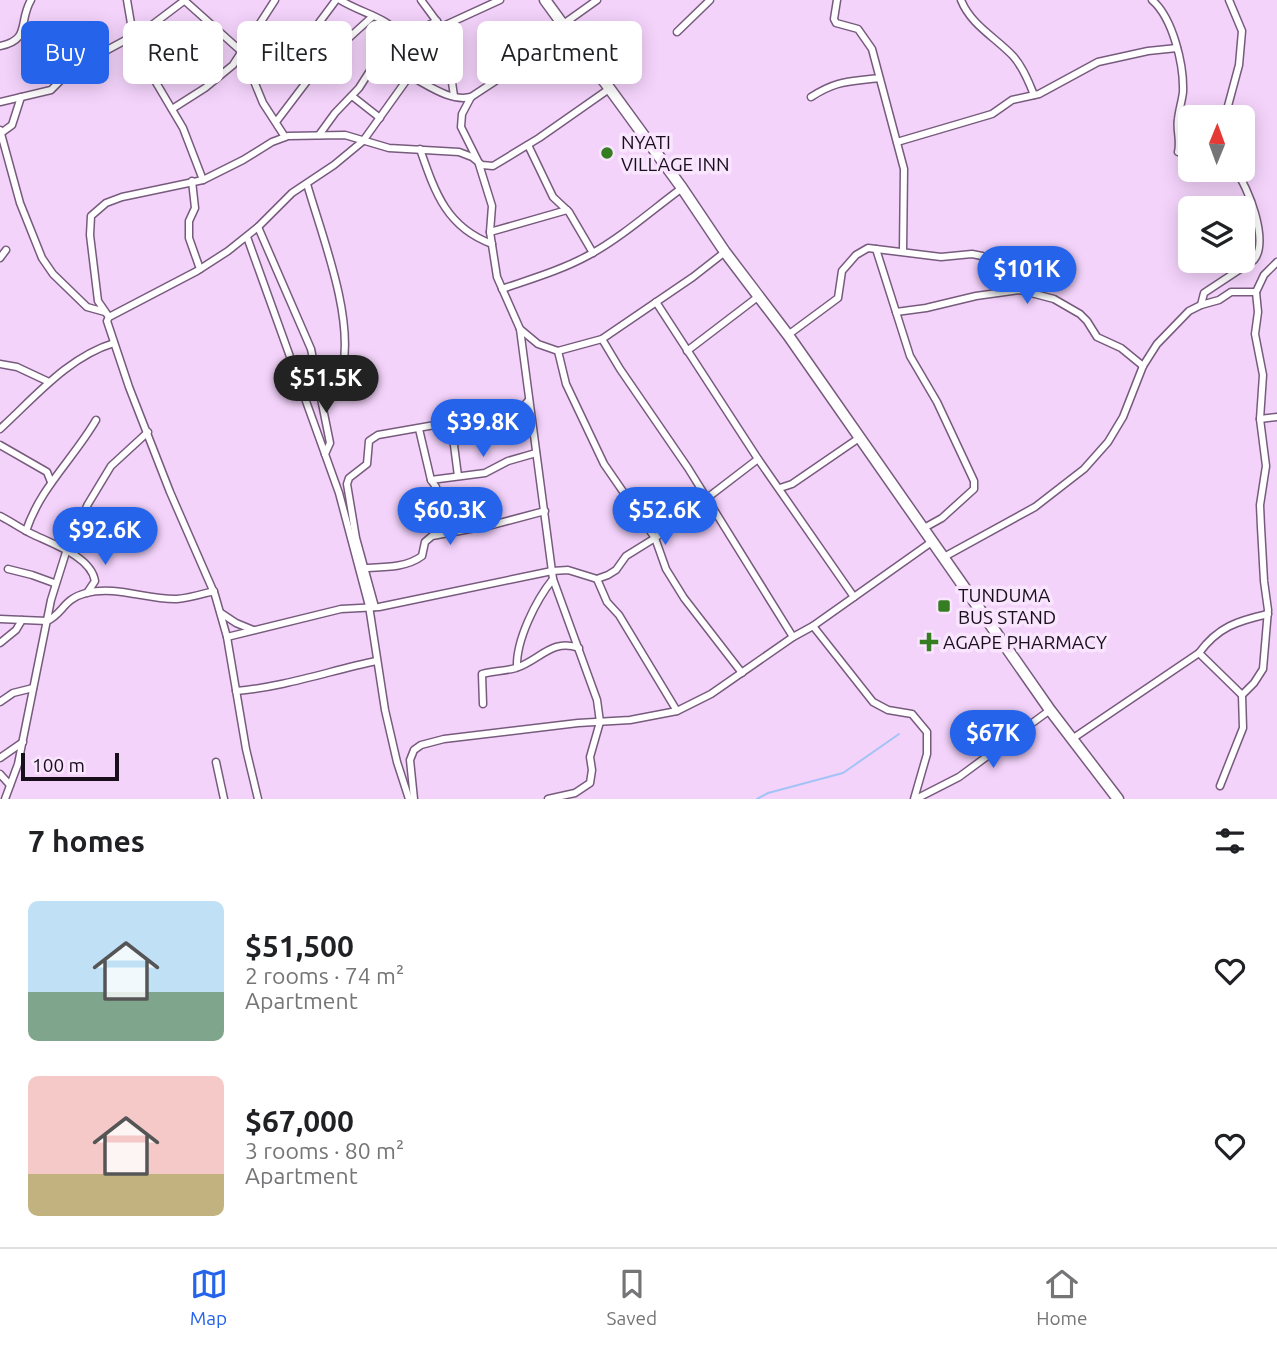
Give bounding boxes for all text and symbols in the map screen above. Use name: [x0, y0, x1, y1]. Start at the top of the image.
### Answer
chip: Buy: [21, 21, 109, 84]
chip: Rent: [123, 21, 223, 84]
chip: Filters: [237, 21, 352, 84]
chip: New: [366, 21, 463, 84]
chip: Apartment: [477, 21, 642, 84]
north arrow: [1178, 105, 1255, 182]
map controls: [1178, 105, 1255, 273]
place label: NYATI VILLAGE INN: [621, 131, 730, 175]
marker: NYATI VILLAGE INN: [599, 145, 615, 161]
button: layers: [1178, 196, 1255, 273]
pin: $101K: [978, 246, 1076, 306]
text: $101K: [993, 256, 1061, 281]
pin: $51.5K: [269, 356, 383, 415]
text: $51.5K: [290, 365, 362, 390]
pin: $39.8K: [426, 400, 540, 459]
text: $39.8K: [447, 409, 519, 434]
pin: $60.3K: [393, 488, 507, 547]
pin: $52.6K: [608, 488, 722, 547]
text: $60.3K: [414, 497, 486, 522]
text: $52.6K: [629, 497, 701, 522]
pin: $92.6K: [48, 508, 162, 567]
text: $92.6K: [69, 517, 141, 542]
place label: TUNDUMA BUS STAND: [958, 584, 1056, 628]
marker: TUNDUMA BUS STAND: [936, 598, 952, 614]
place label: AGAPE PHARMACY: [943, 631, 1107, 653]
marker: AGAPE PHARMACY: [921, 634, 937, 650]
pin: $67K: [952, 710, 1034, 770]
text: $67K: [966, 720, 1020, 745]
scale bar: [21, 750, 119, 782]
text: 100 m: [32, 754, 85, 776]
icon: filters: [1211, 822, 1249, 860]
text: 7 homes: [28, 824, 145, 858]
icon: home: [84, 929, 168, 1013]
text: $51,500: [245, 929, 354, 963]
icon: heart: [1211, 952, 1249, 990]
text: 2 rooms · 74 m²: [245, 963, 404, 988]
text: Apartment: [245, 988, 358, 1013]
icon: home: [84, 1104, 168, 1188]
text: $67,000: [245, 1104, 354, 1138]
icon: heart: [1211, 1127, 1249, 1165]
text: 3 rooms · 80 m²: [245, 1138, 404, 1163]
text: Apartment: [245, 1163, 358, 1188]
tab: Map: [190, 1265, 228, 1329]
tab: Saved: [607, 1265, 657, 1329]
tab: Home: [1036, 1265, 1087, 1329]

